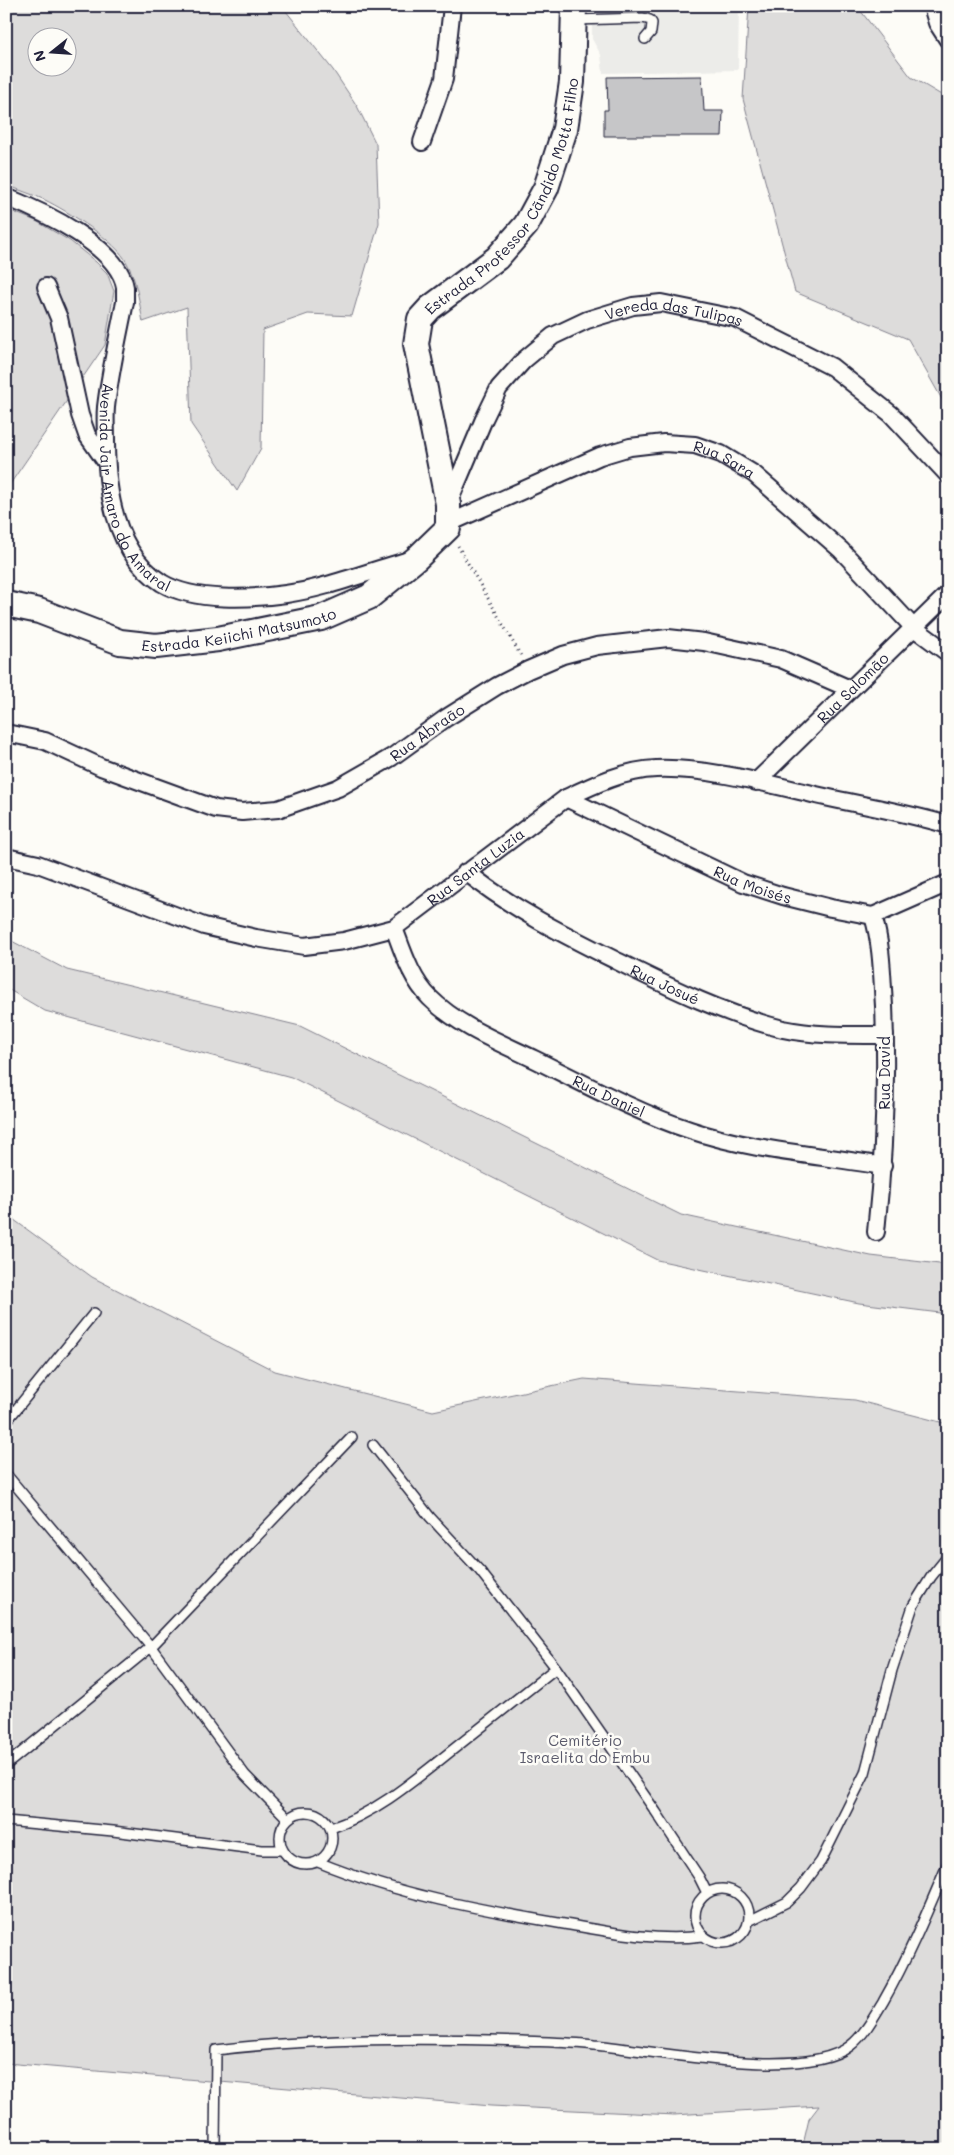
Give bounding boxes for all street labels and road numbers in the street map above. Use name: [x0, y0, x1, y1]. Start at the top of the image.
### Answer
street label: Estrada Professor Cãndido Motta Filho: [419, 77, 582, 318]
street label: Vereda das Tulipas: [602, 293, 747, 331]
street label: Avenida Jair Amaro do Amaral: [96, 382, 174, 596]
street label: Rua Sara: [691, 435, 759, 482]
street label: Estrada Keiichi Matsumoto: [141, 603, 339, 656]
street label: Rua Salomão: [812, 648, 893, 727]
street label: Rua Abraão: [386, 699, 468, 766]
street label: Rua Santa Luzia: [423, 823, 528, 910]
street label: Rua Moisés: [711, 860, 794, 908]
street label: Rua Josué: [627, 959, 703, 1009]
street label: Rua David: [874, 1036, 894, 1110]
street label: Rua Daniel: [569, 1070, 648, 1122]

